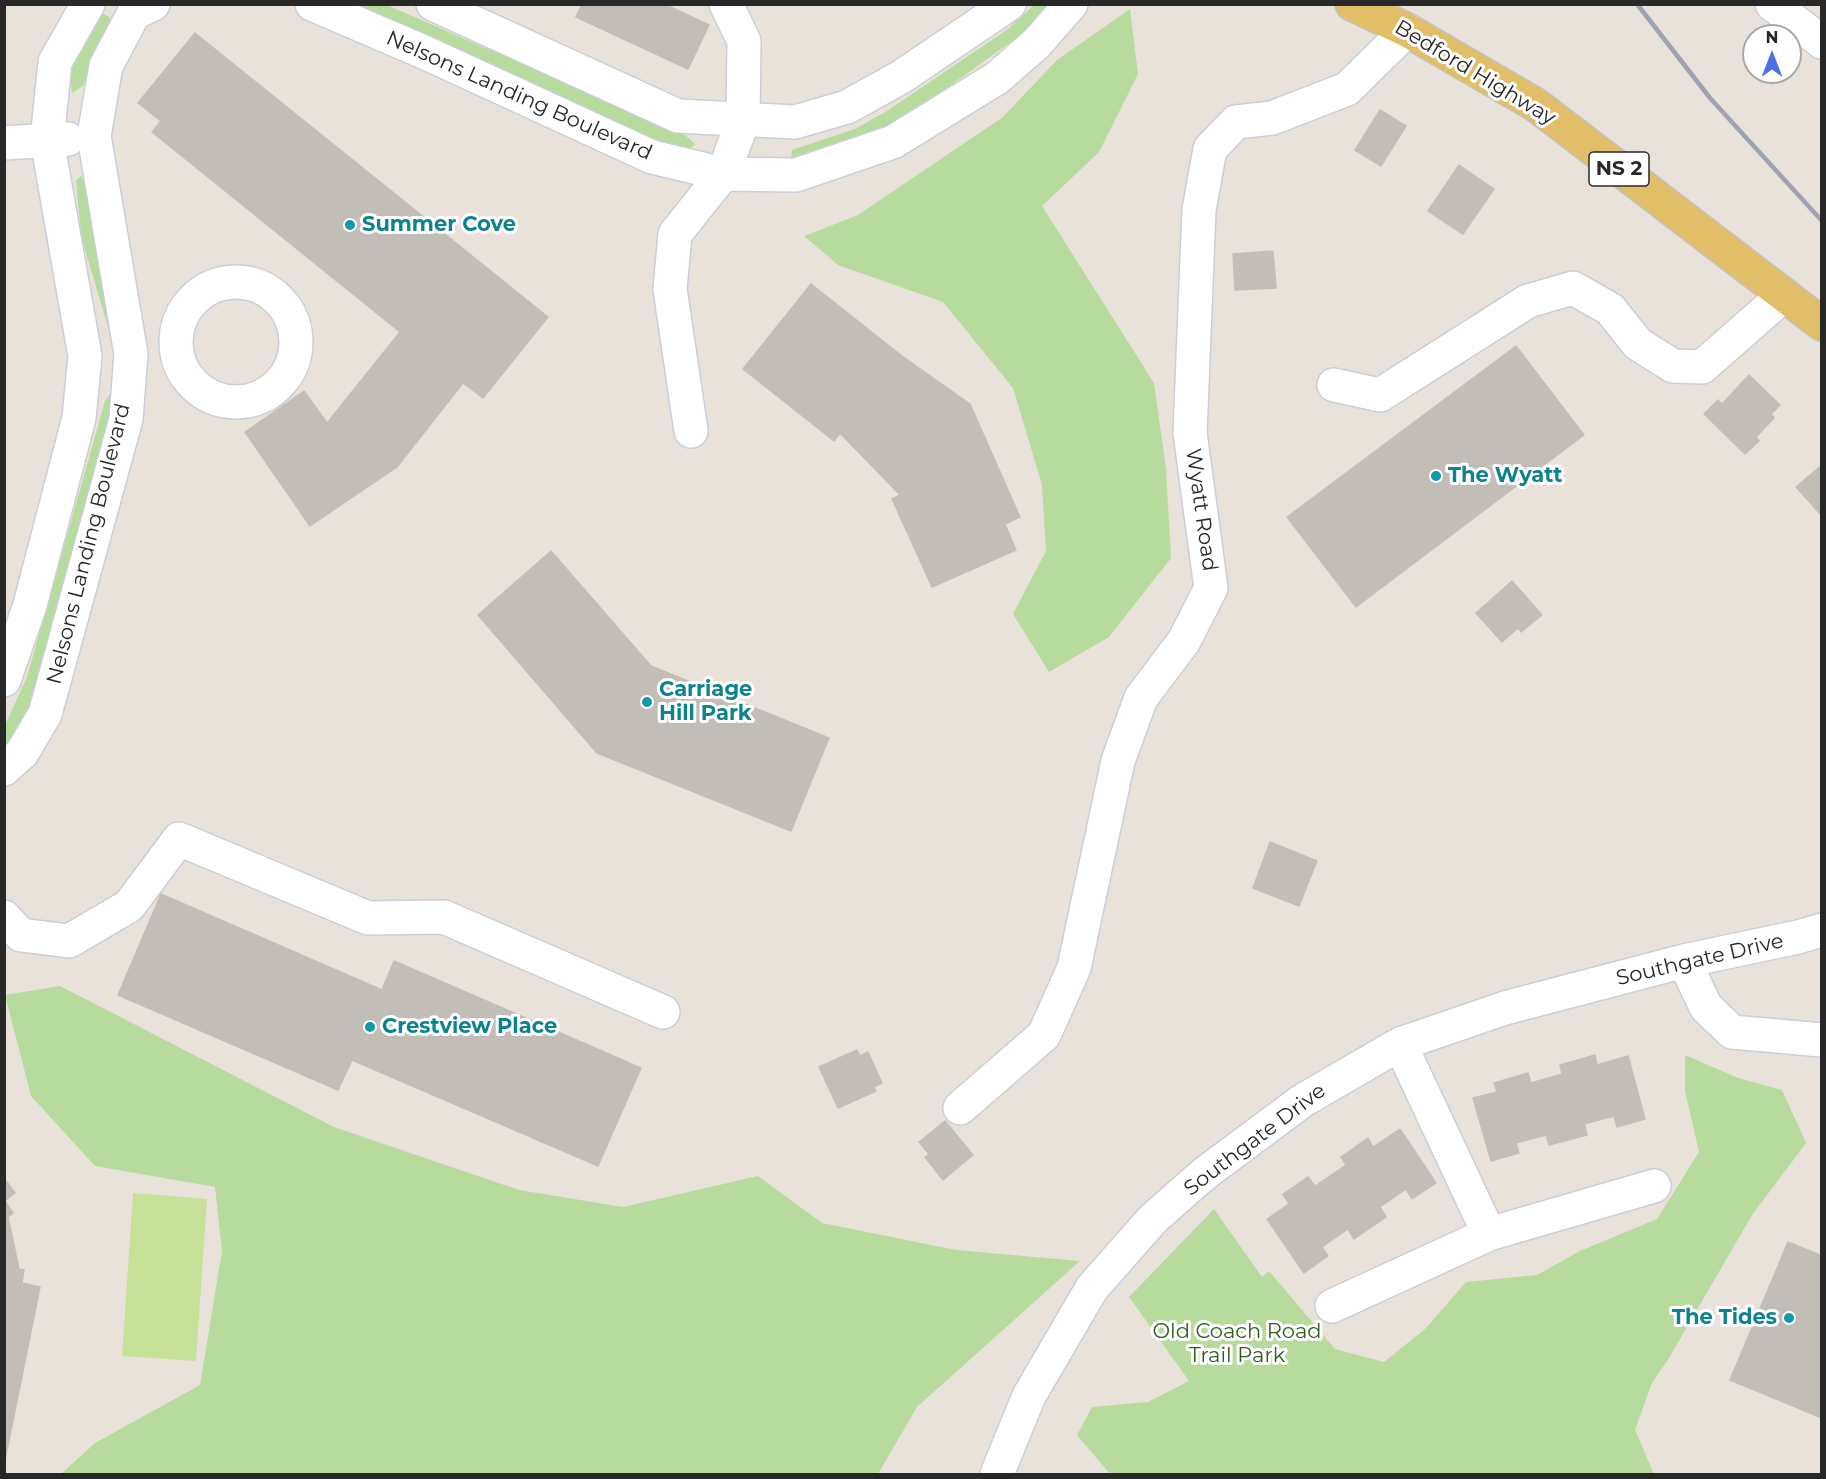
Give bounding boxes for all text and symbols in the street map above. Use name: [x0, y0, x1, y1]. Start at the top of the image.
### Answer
street label: Bedford Highway: [1390, 15, 1560, 131]
north arrow: [1742, 24, 1802, 84]
street label: Nelsons Landing Boulevard: [382, 26, 656, 166]
text: N: [1766, 28, 1778, 47]
road number: NS 2: [1589, 152, 1649, 186]
place label: Summer Cove: [362, 212, 516, 238]
marker: Summer Cove: [343, 218, 357, 232]
street label: Nelsons Landing Boulevard: [42, 401, 136, 687]
street label: Wyatt Road: [1180, 447, 1222, 573]
place label: The Wyatt: [1448, 463, 1562, 489]
marker: The Wyatt: [1429, 469, 1443, 483]
place label: Carriage Hill Park: [659, 677, 752, 727]
marker: Carriage Hill Park: [640, 695, 654, 709]
street label: Southgate Drive: [1614, 928, 1786, 992]
place label: Crestview Place: [382, 1014, 557, 1040]
marker: Crestview Place: [363, 1020, 377, 1034]
street label: Southgate Drive: [1179, 1078, 1331, 1202]
place label: The Tides: [1672, 1305, 1777, 1331]
marker: The Tides: [1782, 1311, 1796, 1325]
park label: Old Coach Road Trail Park: [1152, 1319, 1322, 1369]

